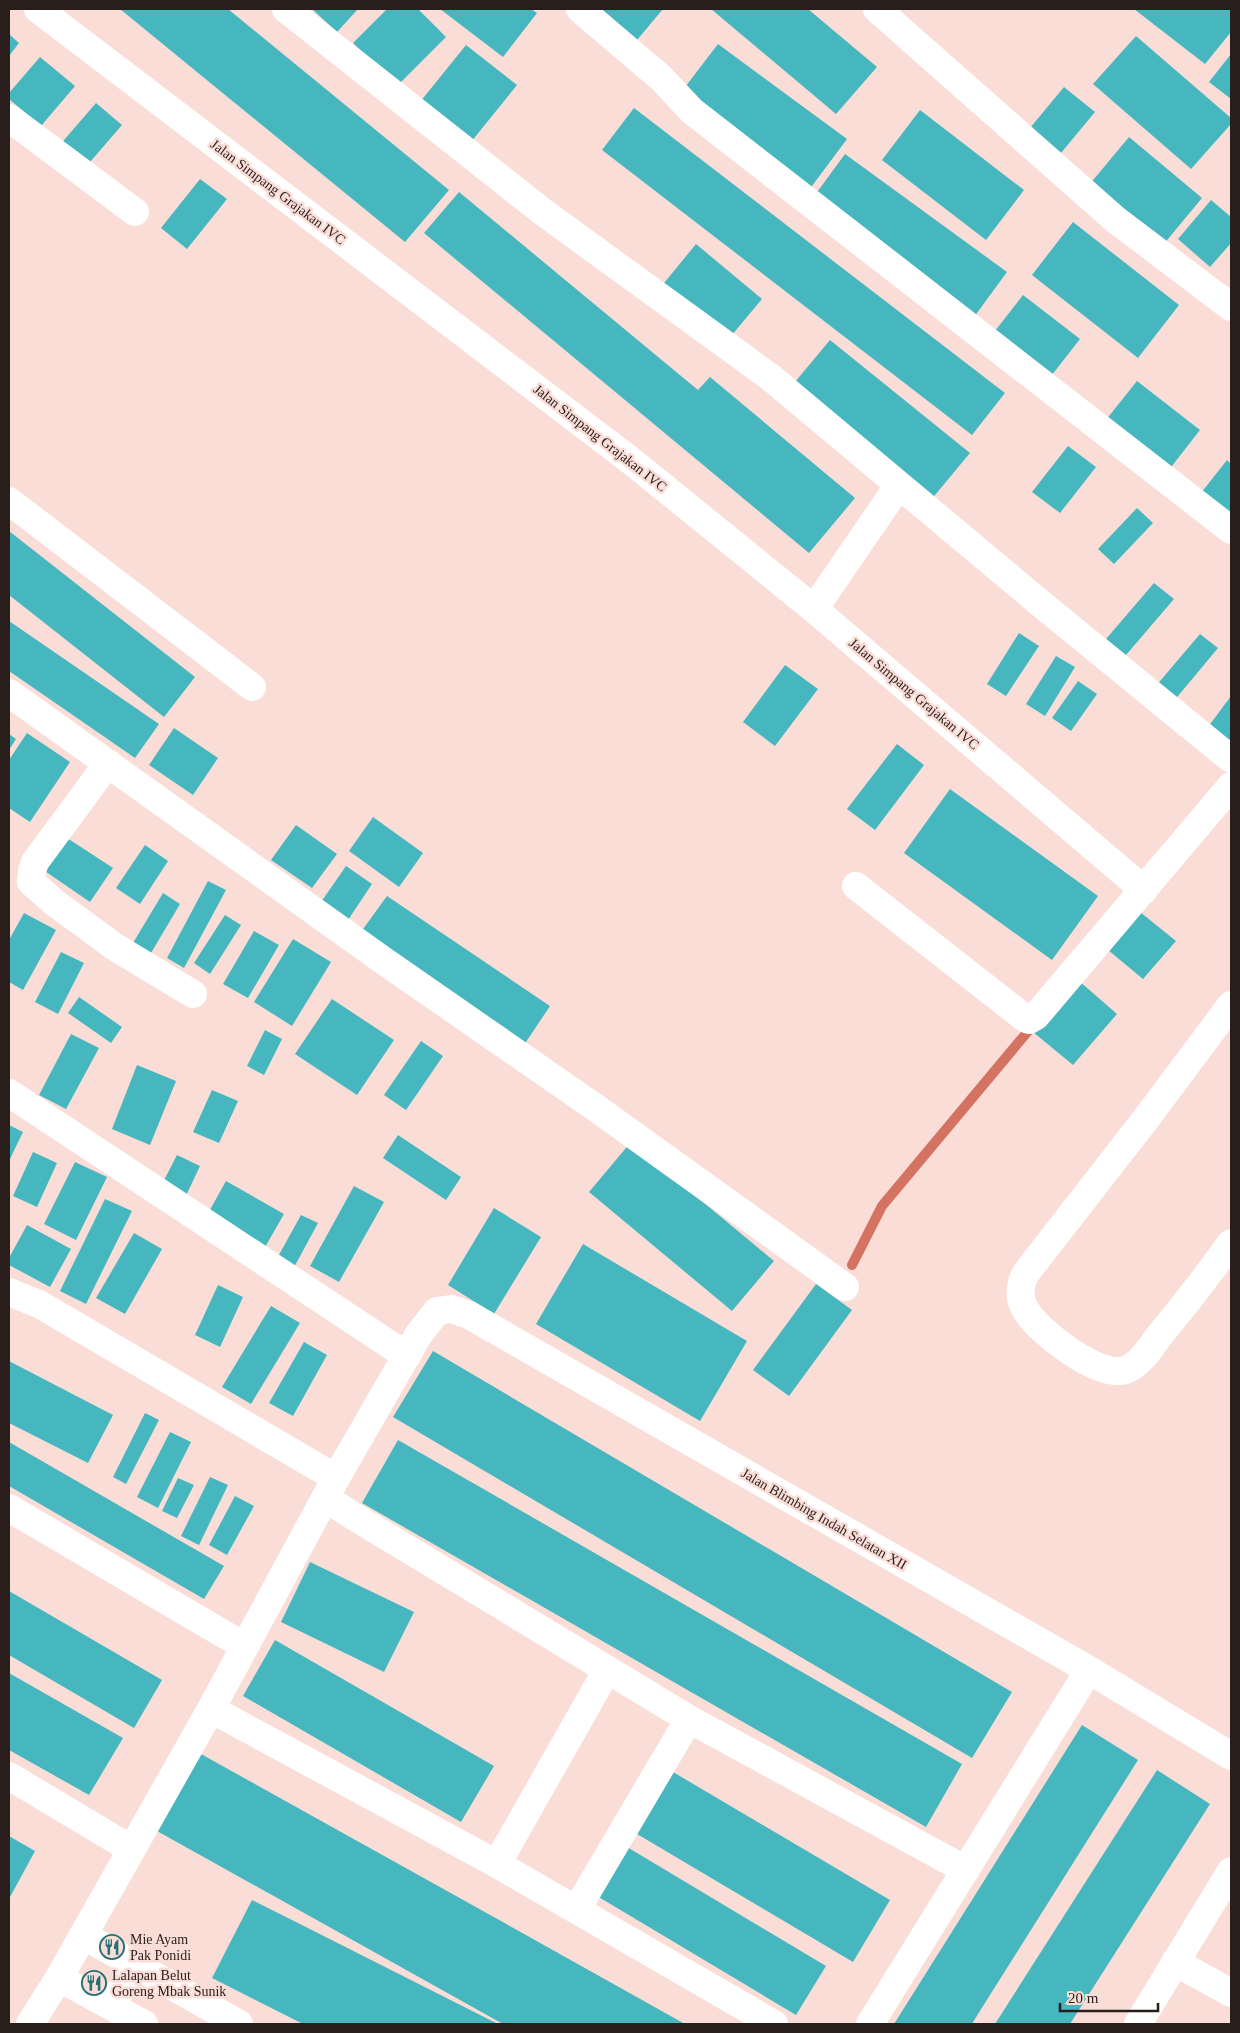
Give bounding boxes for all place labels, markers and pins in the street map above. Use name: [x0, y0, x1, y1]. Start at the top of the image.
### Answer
place label: Mie Ayam Pak Ponidi: [130, 1932, 191, 1963]
restaurant icon: Mie Ayam Pak Ponidi: [99, 1934, 125, 1960]
place label: Lalapan Belut Goreng Mbak Sunik: [112, 1968, 226, 1999]
restaurant icon: Lalapan Belut Goreng Mbak Sunik: [81, 1970, 107, 1996]

